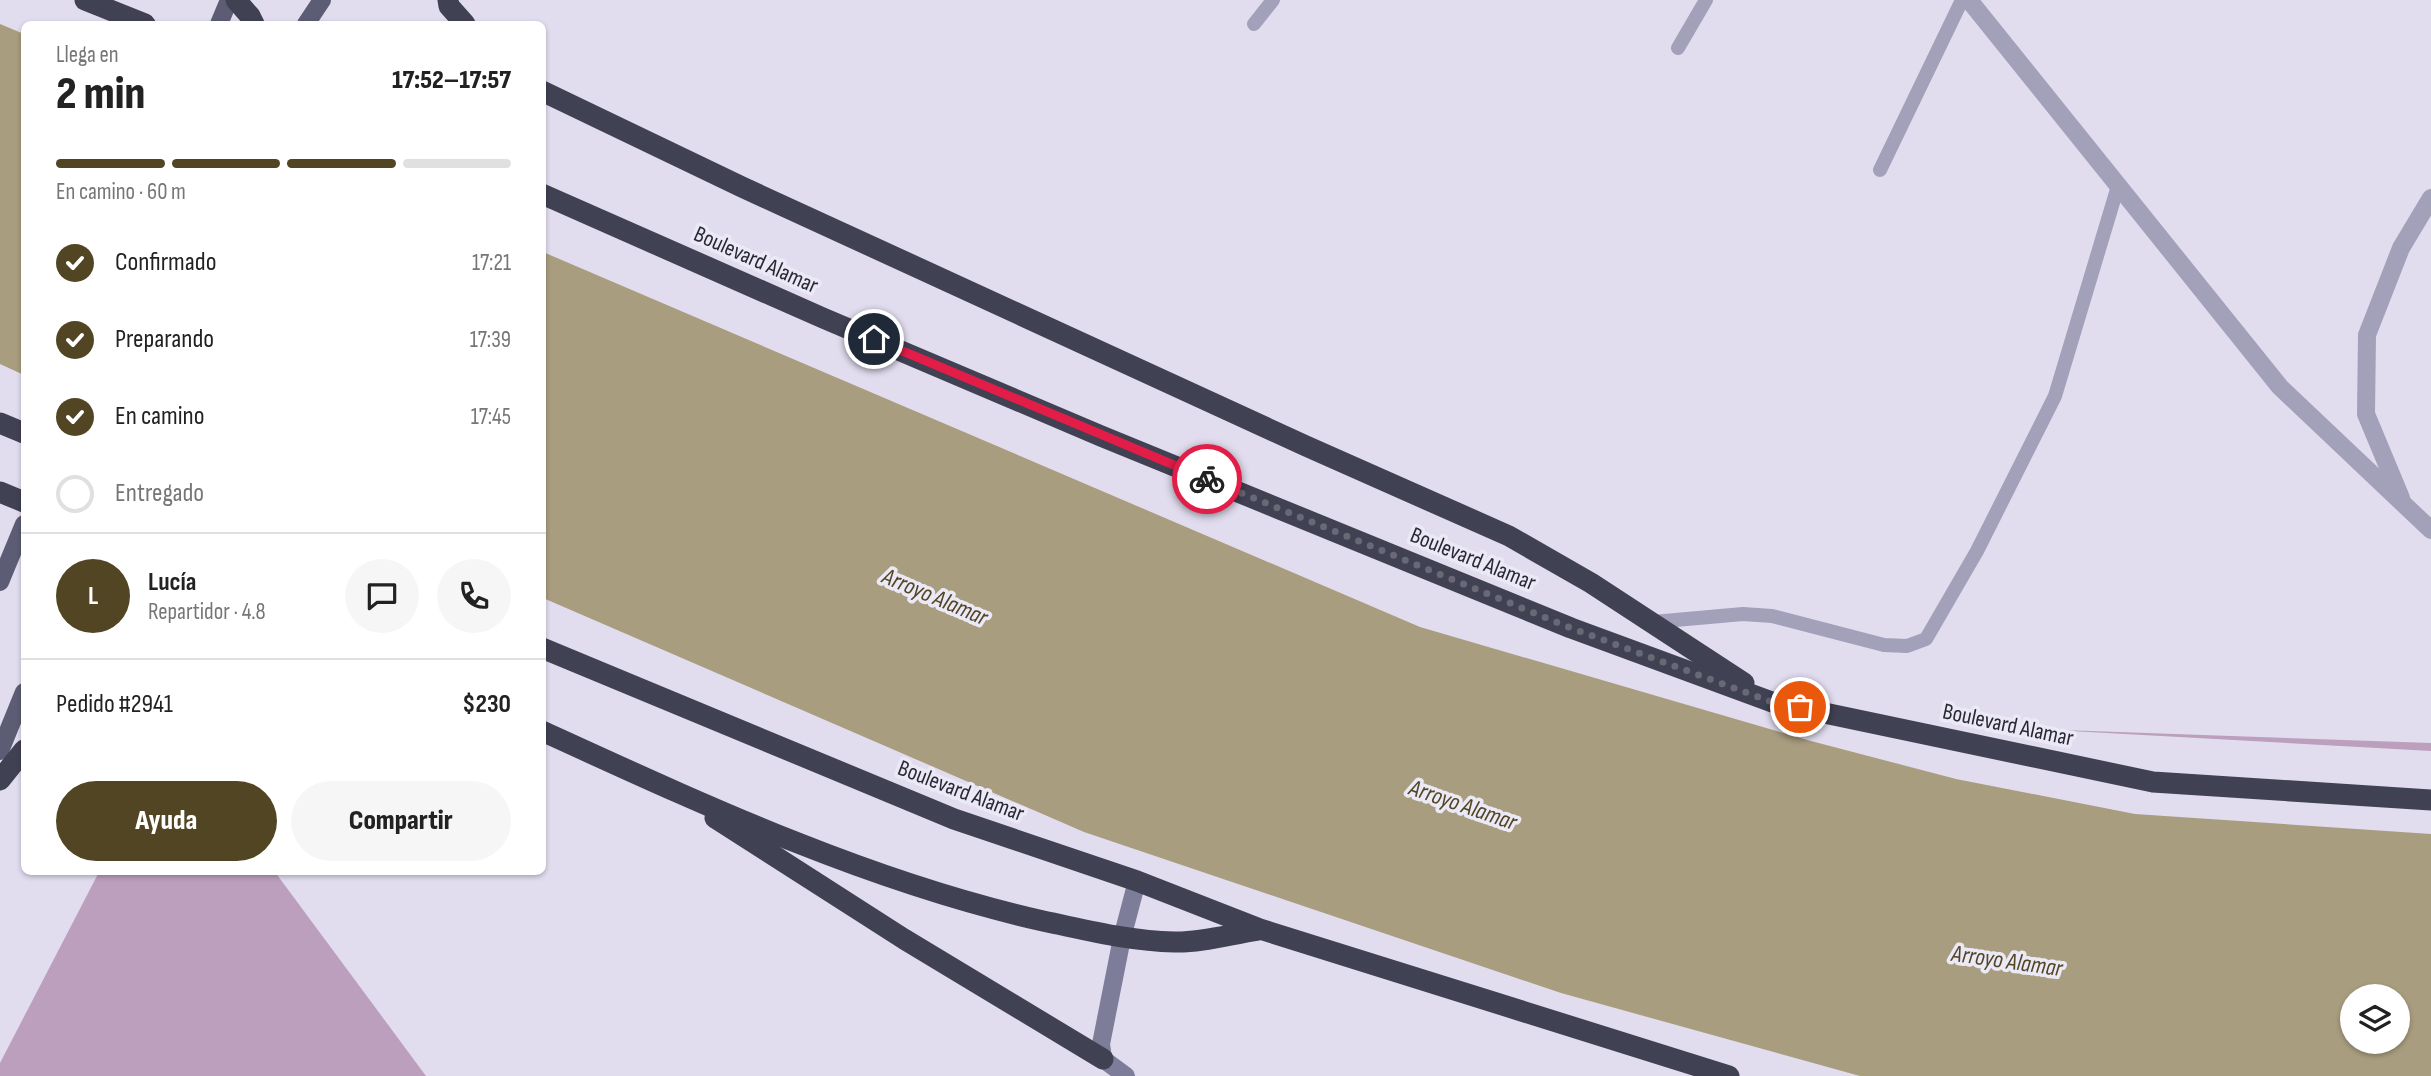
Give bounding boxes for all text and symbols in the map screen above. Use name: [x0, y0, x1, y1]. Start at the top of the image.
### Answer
text: Llega en: [56, 41, 119, 69]
text: 17:52–17:57: [392, 65, 511, 96]
text: 2 min: [56, 67, 145, 122]
text: En camino · 60 m: [56, 178, 186, 206]
street label: Boulevard Alamar: [689, 220, 823, 300]
icon: check: [56, 244, 94, 282]
text: Confirmado: [115, 247, 216, 278]
text: 17:21: [472, 249, 511, 277]
pin: [844, 309, 904, 369]
icon: home: [855, 320, 893, 358]
icon: check: [56, 321, 94, 359]
text: Preparando: [115, 324, 214, 355]
text: 17:39: [470, 326, 511, 354]
icon: check: [56, 398, 94, 436]
text: En camino: [115, 401, 205, 432]
text: 17:45: [471, 403, 511, 431]
courier: [1172, 444, 1242, 514]
icon: bike: [1188, 460, 1226, 498]
text: Entregado: [115, 478, 204, 509]
street label: Boulevard Alamar: [1406, 521, 1540, 597]
button: chat: [345, 559, 419, 633]
button: phone: [437, 559, 511, 633]
water label: Arroyo Alamar: [877, 561, 993, 633]
text: Lucía: [148, 567, 196, 598]
text: L: [88, 581, 98, 612]
text: Repartidor · 4.8: [148, 598, 266, 626]
pin: [1770, 677, 1830, 737]
icon: bag: [1781, 688, 1819, 726]
text: Pedido #2941: [56, 689, 173, 720]
text: $230: [462, 689, 511, 720]
street label: Boulevard Alamar: [1940, 697, 2076, 753]
street label: Boulevard Alamar: [894, 754, 1029, 828]
water label: Arroyo Alamar: [1405, 773, 1522, 837]
button: Ayuda: [56, 781, 277, 861]
button: Compartir: [291, 781, 511, 861]
water label: Arroyo Alamar: [1949, 939, 2066, 983]
map controls: [2340, 984, 2410, 1054]
button: layers: [2340, 984, 2410, 1054]

